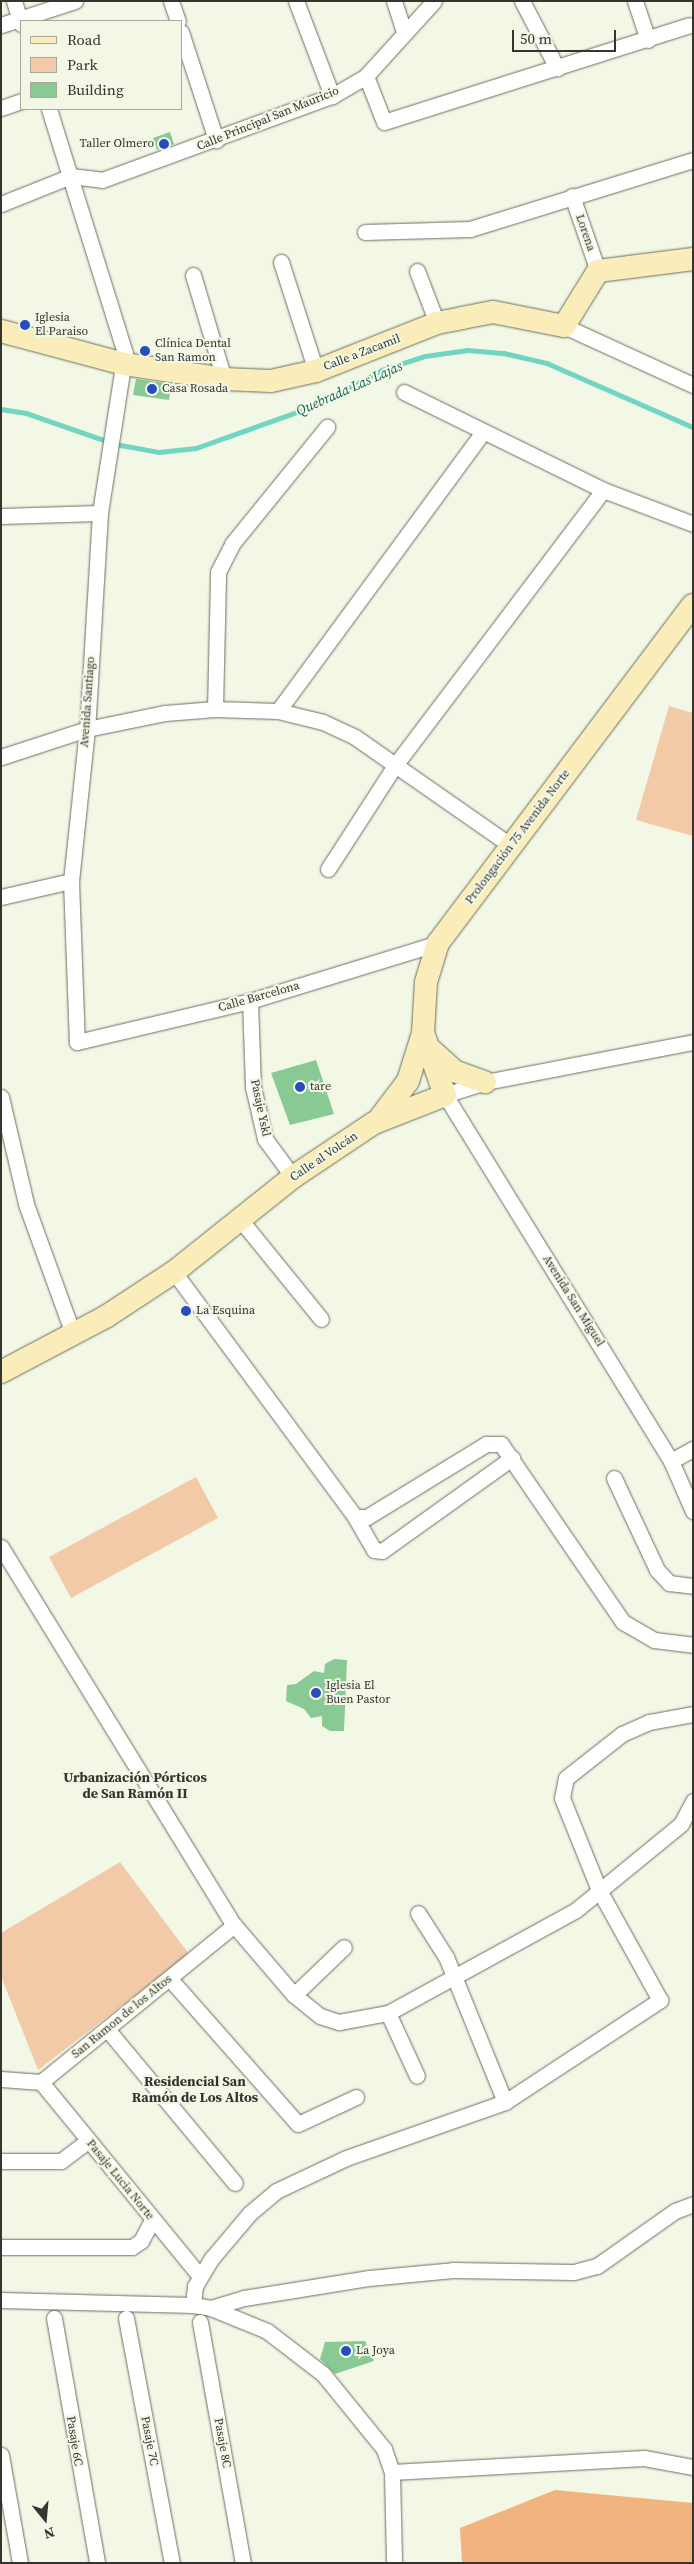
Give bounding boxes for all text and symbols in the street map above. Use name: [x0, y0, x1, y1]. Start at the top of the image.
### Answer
legend: [20, 20, 182, 110]
scale bar: [514, 20, 618, 52]
text: 50 m: [520, 28, 552, 49]
text: Road: [67, 29, 101, 50]
text: Park: [67, 54, 98, 75]
text: Building: [67, 79, 124, 100]
street label: Calle Principal San Mauricio: [195, 84, 341, 154]
place label: Taller Olmero: [79, 137, 154, 151]
marker: Taller Olmero: [158, 138, 170, 150]
street label: Lorena: [572, 213, 598, 253]
place label: Iglesia El Paraiso: [35, 311, 88, 339]
marker: Iglesia El Paraiso: [19, 319, 31, 331]
street label: Calle a Zacamil: [321, 332, 403, 374]
place label: Clínica Dental San Ramon: [155, 337, 231, 365]
marker: Clínica Dental San Ramon: [139, 345, 151, 357]
water label: Quebrada Las Lajas: [293, 357, 405, 419]
place label: Casa Rosada: [162, 382, 228, 396]
marker: Casa Rosada: [146, 383, 158, 395]
street label: Avenida Santiago: [78, 656, 98, 748]
street label: Prolongación 75 Avenida Norte: [463, 767, 573, 907]
street label: Calle Barcelona: [217, 979, 301, 1015]
street label: Pasaje Yskl: [247, 1078, 273, 1138]
place label: tare: [310, 1080, 331, 1094]
marker: tare: [294, 1081, 306, 1093]
street label: Calle al Volcán: [287, 1129, 361, 1185]
street label: Avenida San Miguel: [539, 1253, 607, 1349]
place label: La Esquina: [196, 1304, 255, 1318]
marker: La Esquina: [180, 1305, 192, 1317]
place label: Iglesia El Buen Pastor: [326, 1679, 390, 1707]
marker: Iglesia El Buen Pastor: [310, 1687, 322, 1699]
district label: Urbanización Pórticos de San Ramón II: [63, 1769, 207, 1801]
street label: San Ramon de los Altos: [69, 1972, 175, 2062]
district label: Residencial San Ramón de Los Altos: [132, 2073, 258, 2106]
street label: Pasaje Lucia Norte: [83, 2137, 157, 2223]
place label: La Joya: [356, 2344, 395, 2358]
marker: La Joya: [340, 2345, 352, 2357]
street label: Pasaje 6C: [63, 2415, 85, 2467]
street label: Pasaje 7C: [137, 2415, 161, 2467]
street label: Pasaje 8C: [211, 2417, 233, 2469]
north arrow: [20, 2494, 70, 2544]
text: N: [42, 2522, 57, 2544]

